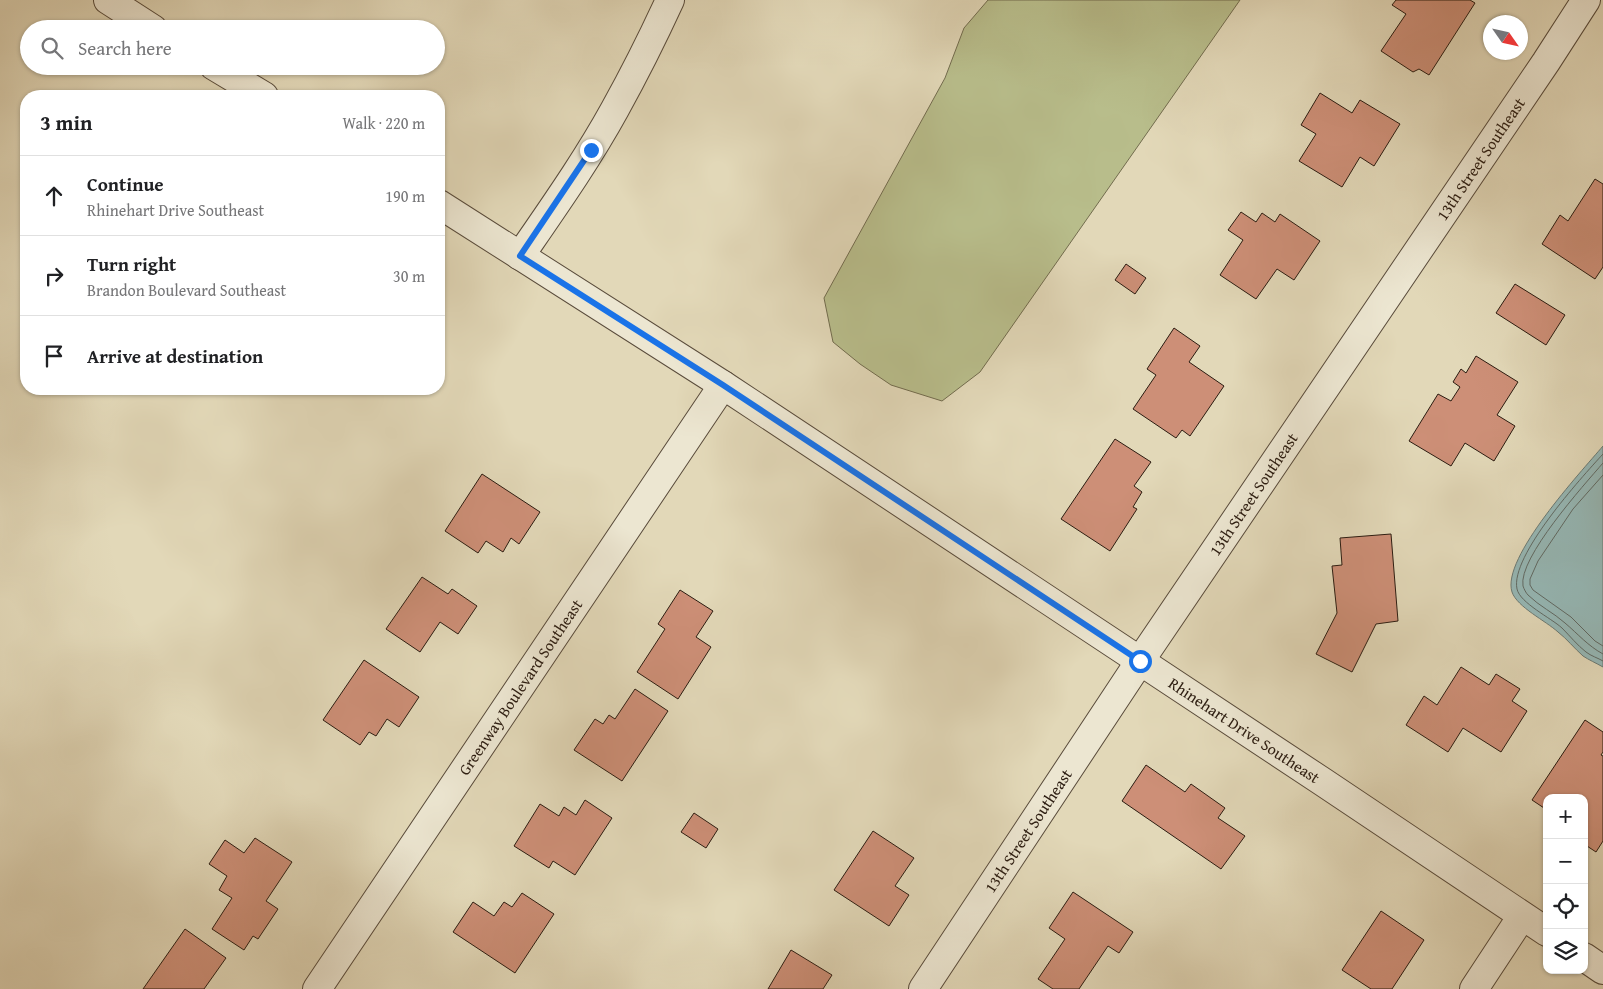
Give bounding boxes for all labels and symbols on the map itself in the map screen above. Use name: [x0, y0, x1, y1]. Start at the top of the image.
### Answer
north arrow: [1483, 15, 1528, 60]
street label: 13th Street Southeast: [1430, 92, 1531, 225]
route end: [580, 139, 603, 162]
street label: 13th Street Southeast: [1203, 427, 1304, 560]
street label: Greenway Boulevard Southeast: [452, 594, 588, 780]
route start: [1129, 650, 1152, 673]
street label: Rhinehart Drive Southeast: [1164, 671, 1325, 789]
street label: 13th Street Southeast: [978, 764, 1078, 897]

